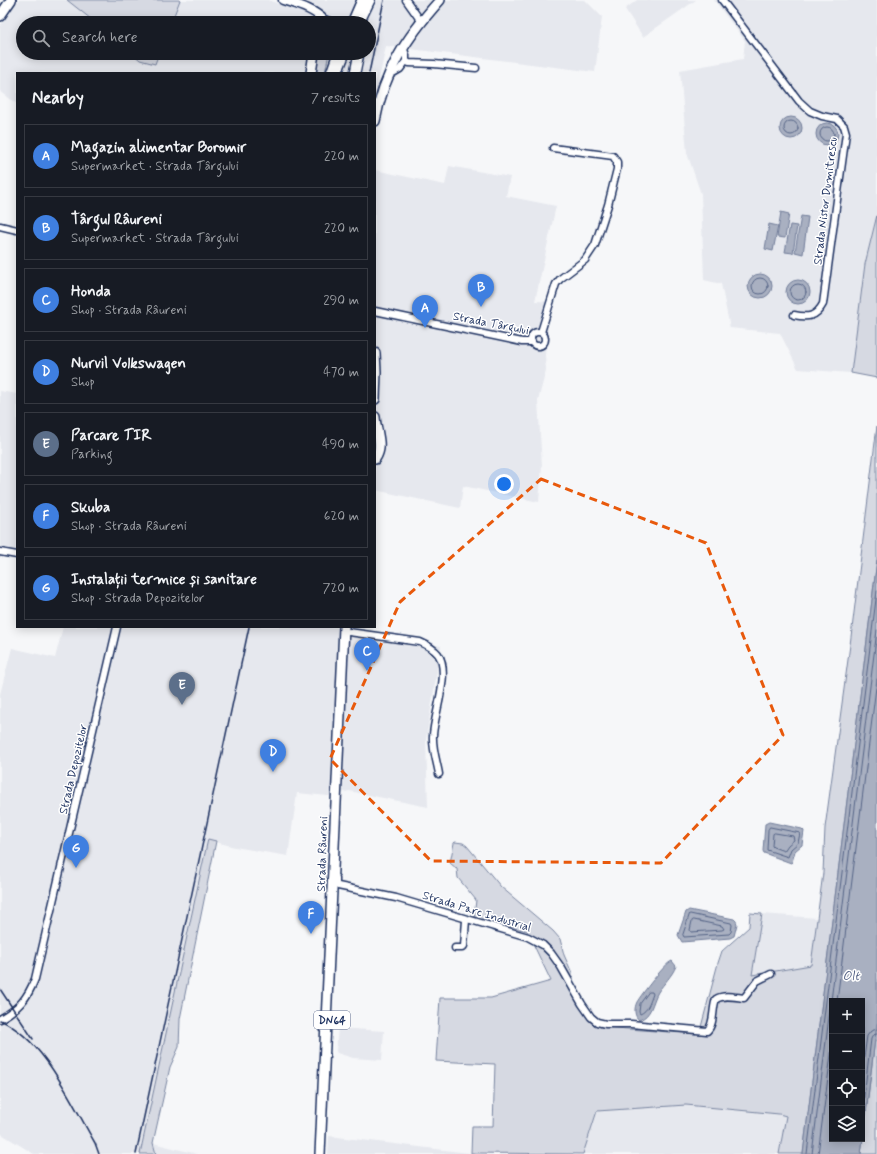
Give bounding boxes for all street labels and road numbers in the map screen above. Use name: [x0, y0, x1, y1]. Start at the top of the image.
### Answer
street label: Strada Nistor Dumitrescu: [810, 136, 842, 266]
street label: Strada Târgului: [451, 309, 530, 340]
street label: Strada Depozitelor: [56, 723, 92, 816]
street label: Strada Râureni: [314, 816, 332, 892]
street label: Strada Parc Industrial: [420, 888, 533, 936]
road number: DN64: [314, 1011, 350, 1029]

